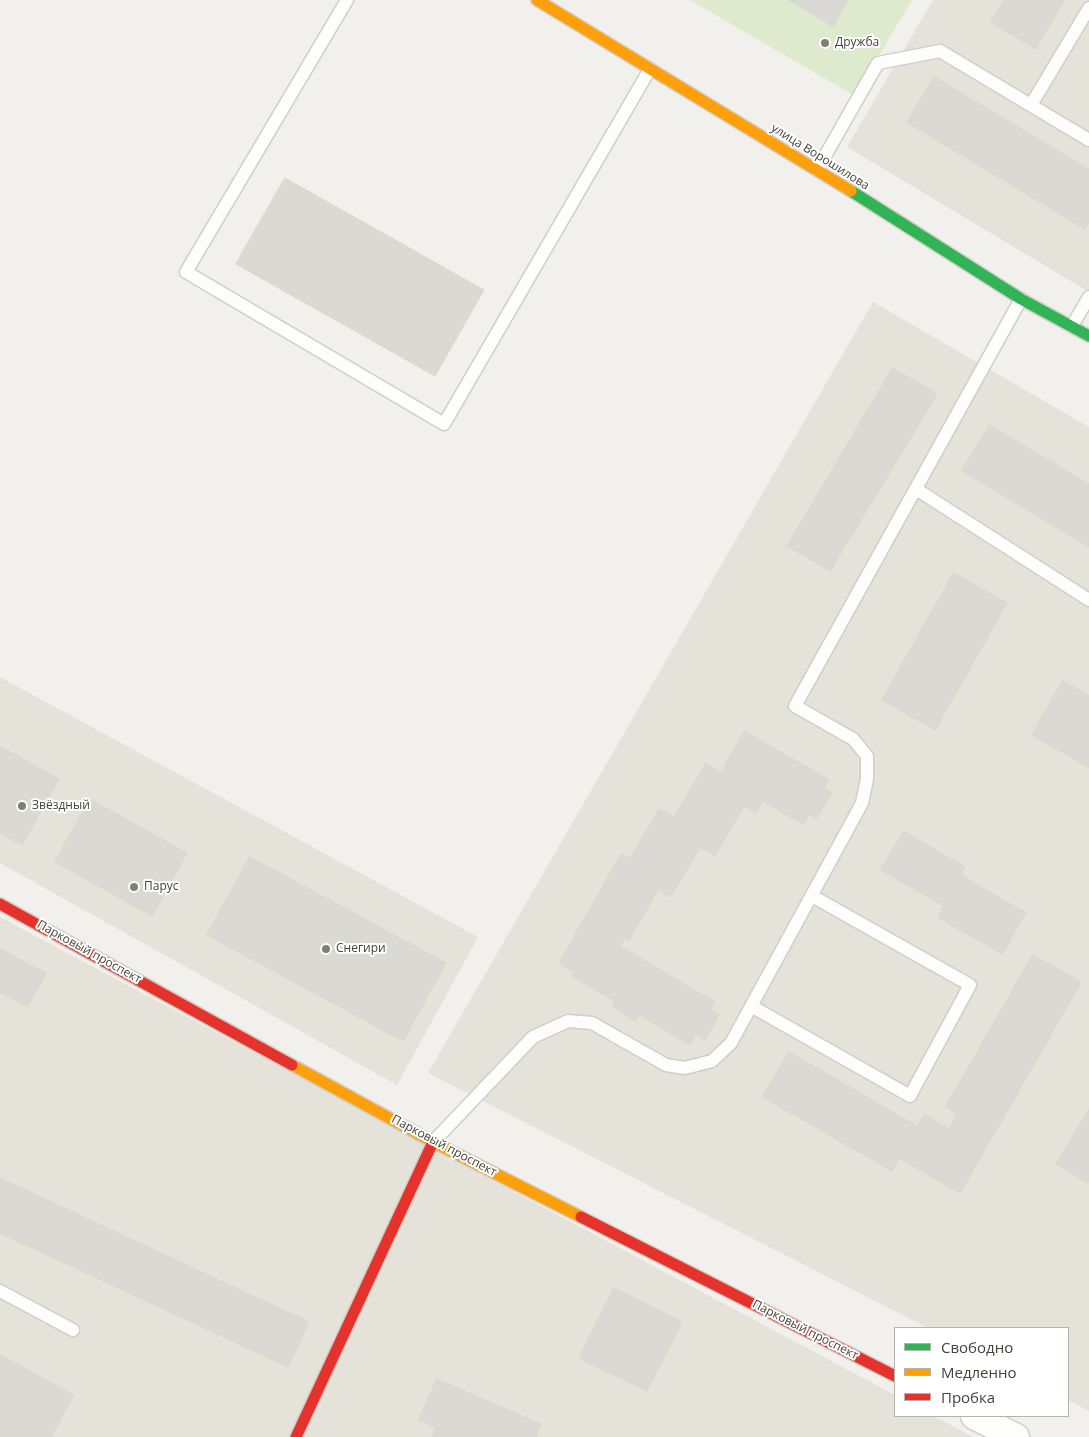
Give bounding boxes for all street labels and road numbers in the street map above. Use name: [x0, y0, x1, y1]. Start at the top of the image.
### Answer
street label: улица Ворошилова: [768, 121, 872, 193]
street label: Парковый проспект: [34, 917, 144, 987]
street label: Парковый проспект: [389, 1112, 499, 1180]
street label: Парковый проспект: [750, 1297, 860, 1363]

